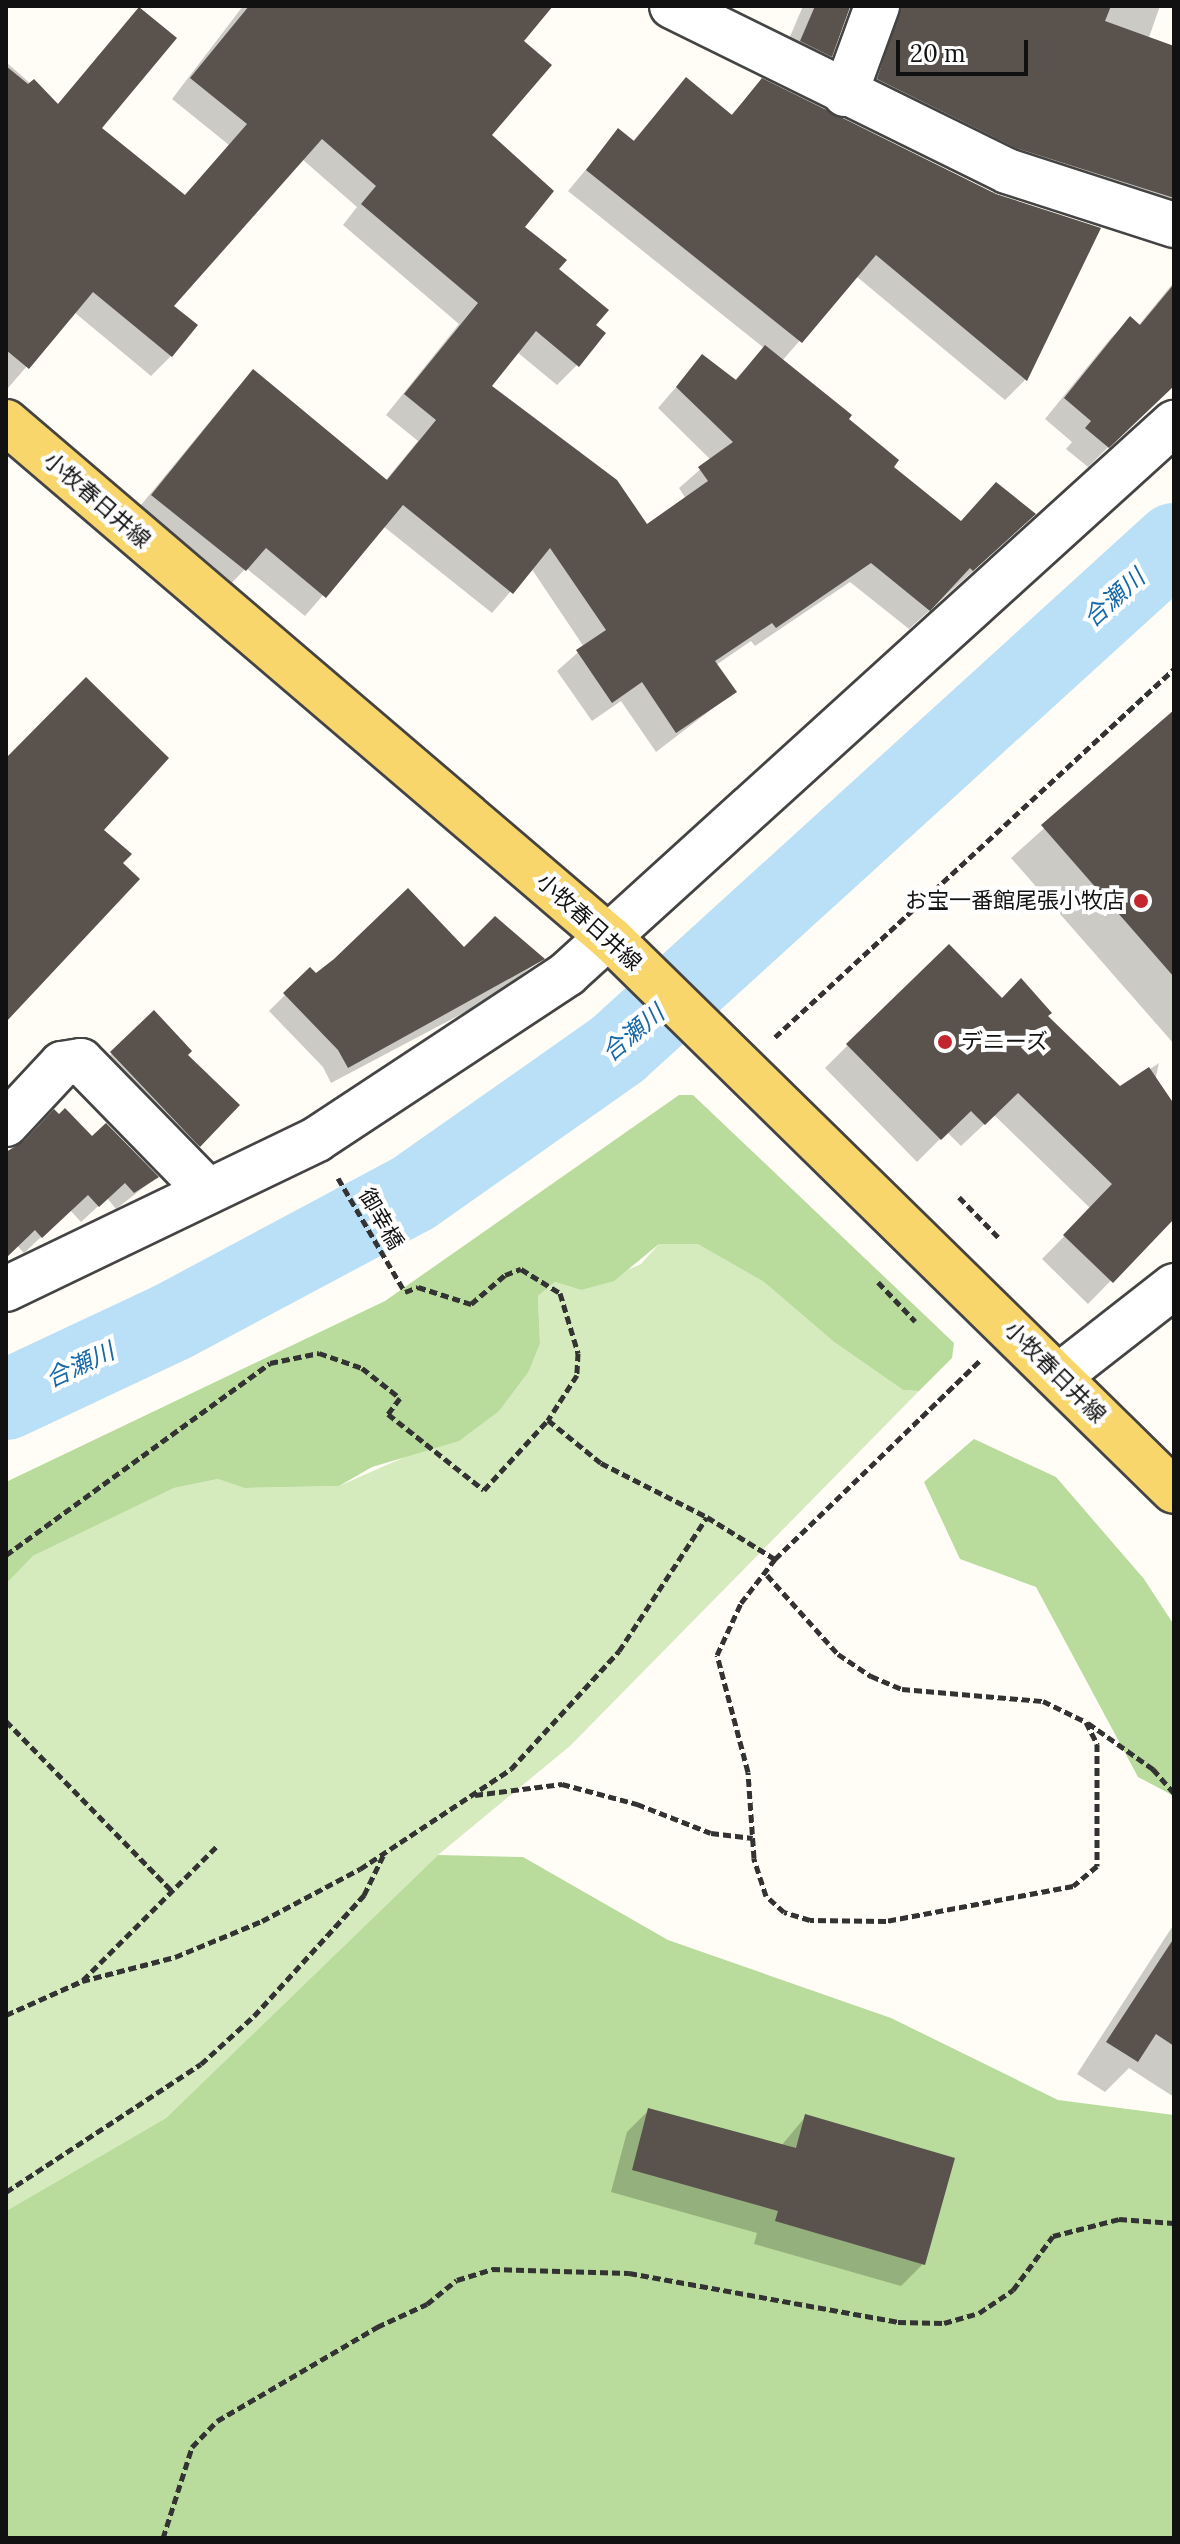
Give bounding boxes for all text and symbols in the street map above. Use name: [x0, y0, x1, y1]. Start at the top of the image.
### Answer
scale bar: [900, 24, 1032, 74]
text: 20 m: [910, 38, 966, 69]
street label: 小牧春日井線: [39, 447, 155, 553]
water label: 合瀬川: [1078, 563, 1150, 633]
street label: 小牧春日井線: [531, 868, 647, 976]
place label: お宝一番館尾張小牧店: [905, 888, 1125, 914]
marker: お宝一番館尾張小牧店: [1132, 892, 1150, 910]
water label: 合瀬川: [596, 999, 670, 1067]
place label: デニーズ: [961, 1029, 1049, 1055]
marker: デニーズ: [936, 1033, 954, 1051]
street label: 御幸橋: [353, 1184, 409, 1254]
street label: 小牧春日井線: [999, 1316, 1111, 1428]
water label: 合瀬川: [41, 1337, 119, 1393]

